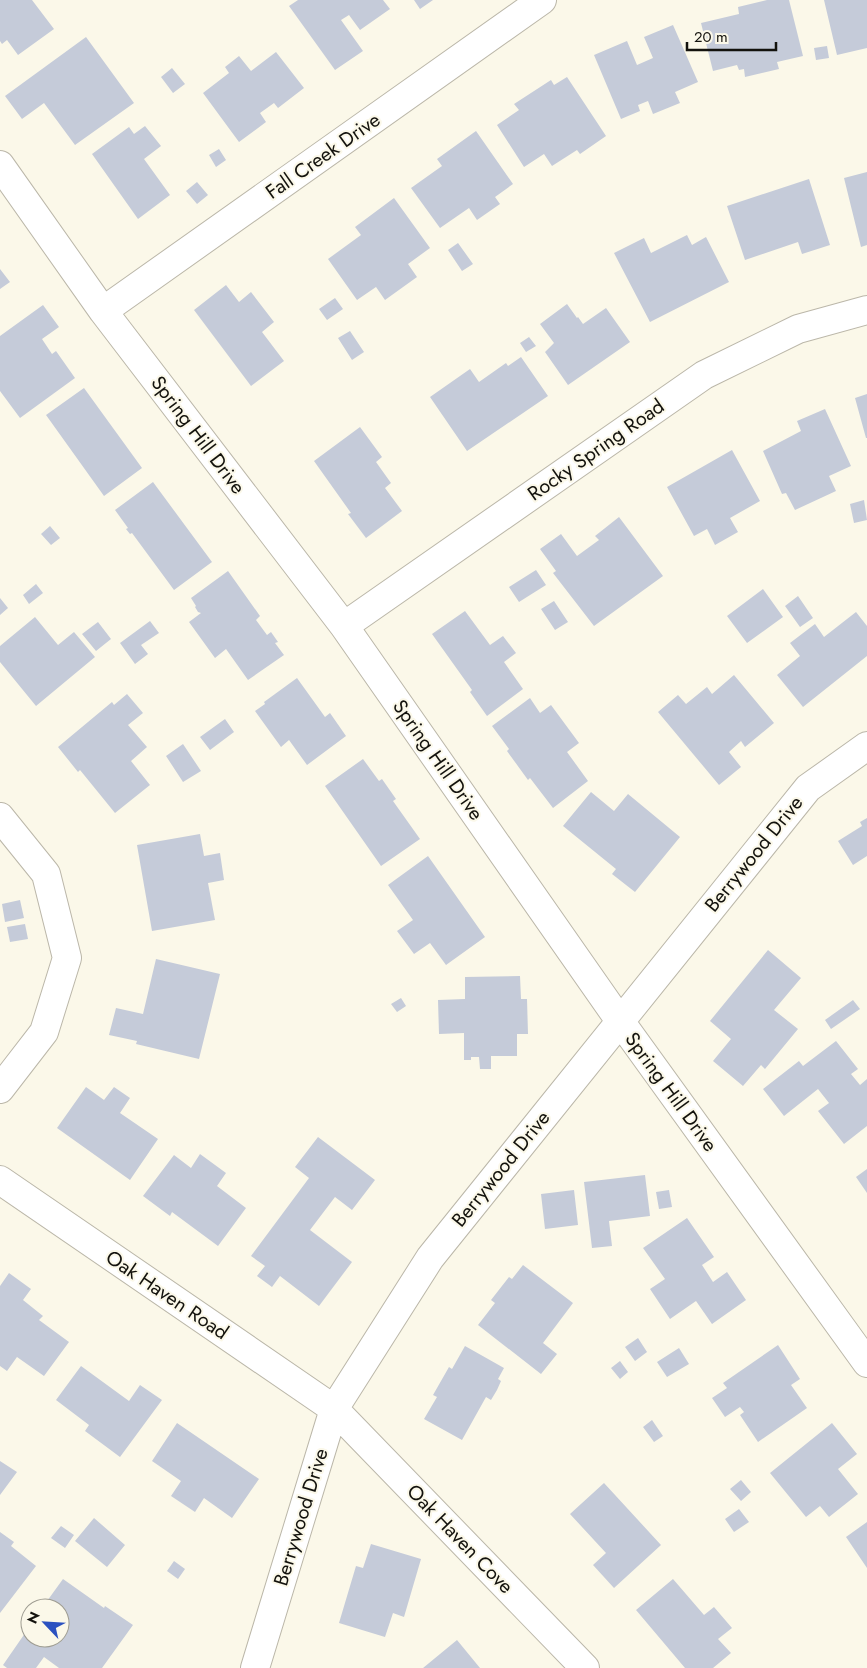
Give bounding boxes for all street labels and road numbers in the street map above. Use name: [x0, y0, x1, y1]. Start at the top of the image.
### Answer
street label: Fall Creek Drive: [260, 106, 386, 206]
street label: Spring Hill Drive: [144, 370, 252, 500]
street label: Rocky Spring Road: [522, 392, 670, 508]
street label: Spring Hill Drive: [386, 694, 490, 826]
street label: Berrywood Drive: [698, 790, 810, 918]
street label: Spring Hill Drive: [618, 1026, 724, 1158]
street label: Berrywood Drive: [445, 1105, 557, 1233]
street label: Oak Haven Road: [100, 1243, 234, 1347]
street label: Berrywood Drive: [266, 1445, 336, 1589]
street label: Oak Haven Cove: [400, 1478, 520, 1600]

